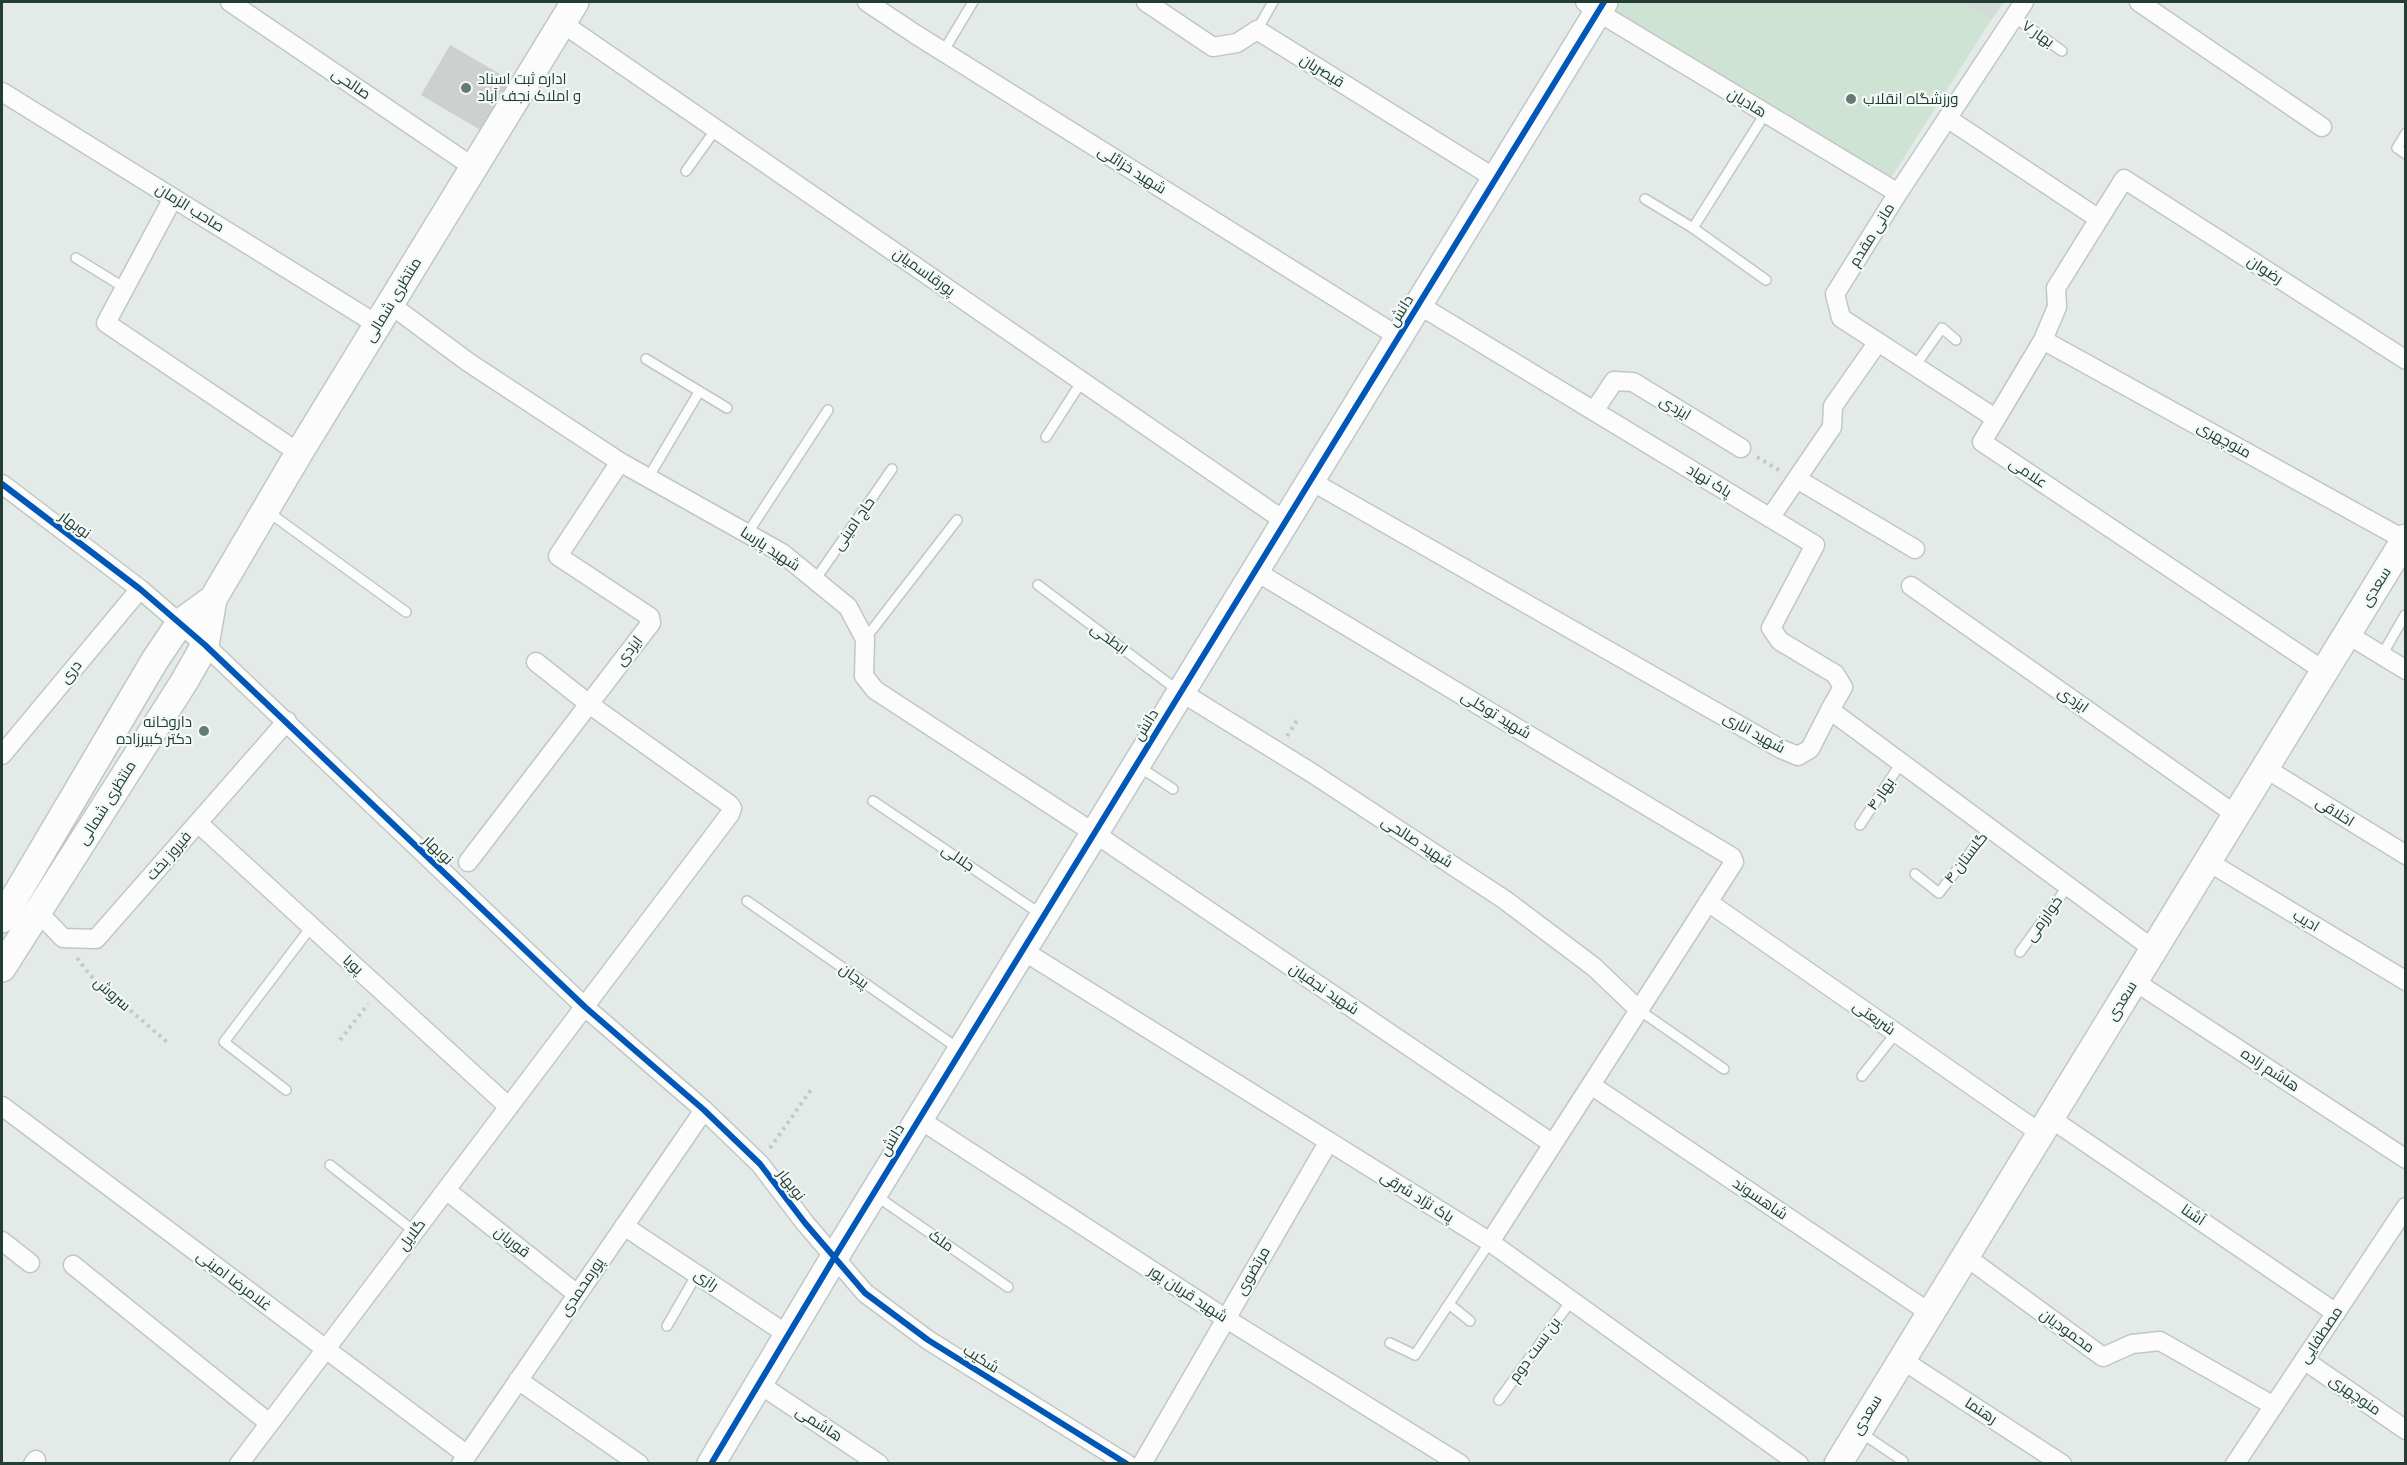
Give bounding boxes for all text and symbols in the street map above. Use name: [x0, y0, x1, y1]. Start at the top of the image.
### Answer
street label: بهار ۷: [2018, 17, 2058, 51]
street label: قیصریان: [1297, 50, 1347, 92]
street label: صالحی: [328, 64, 374, 104]
place label: اداره ثبت اسناد و املاک نجف آباد: [478, 70, 581, 105]
marker: اداره ثبت اسناد و املاک نجف آباد: [459, 81, 473, 95]
street label: هادیان: [1724, 84, 1770, 122]
place label: ورزشگاه انقلاب: [1863, 90, 1958, 108]
marker: ورزشگاه انقلاب: [1844, 92, 1858, 106]
street label: شهید خزائلی: [1095, 142, 1169, 198]
street label: صاحب الزمان: [152, 180, 228, 236]
street label: مانی مقدم: [1845, 200, 1899, 270]
street label: پورقاسمیان: [890, 244, 958, 300]
street label: رضوان: [2244, 252, 2286, 288]
street label: منتظری شمالی: [361, 254, 425, 346]
street label: دانش: [1384, 292, 1418, 330]
street label: ایزدی: [1656, 392, 1694, 424]
street label: منوچهری: [2194, 418, 2254, 462]
street label: علامی: [2006, 454, 2050, 492]
street label: پاک نهاد: [1683, 461, 1735, 501]
street label: حاج امینی: [829, 494, 879, 554]
street label: نوبهار: [56, 507, 94, 543]
street label: شهید پارسا: [737, 523, 803, 575]
street label: سعدی: [2357, 564, 2395, 610]
street label: ابطحی: [1087, 619, 1131, 659]
street label: ایزدی: [612, 632, 646, 670]
street label: دری: [56, 657, 86, 687]
street label: ایزدی: [2054, 683, 2092, 717]
street label: شهید توکلی: [1458, 687, 1534, 743]
street label: دانش: [1129, 706, 1163, 744]
street label: شهید اناری: [1720, 709, 1788, 757]
place label: داروخانه دکتر کبیرزاده: [116, 713, 192, 748]
marker: داروخانه دکتر کبیرزاده: [197, 724, 211, 738]
street label: منتظری شمالی: [74, 758, 140, 848]
street label: بهار ۴: [1864, 774, 1898, 814]
street label: اخلاقی: [2313, 793, 2357, 831]
street label: شهید صالحی: [1378, 812, 1456, 872]
street label: فیروز بخت: [143, 828, 195, 884]
street label: گلستان ۴: [1940, 829, 1992, 887]
street label: نوبهار: [419, 831, 457, 869]
street label: جلالی: [938, 841, 978, 875]
street label: خوارزمی: [2021, 893, 2067, 945]
street label: ادیب: [2290, 906, 2322, 936]
street label: پویا: [339, 951, 367, 979]
street label: پیچان: [836, 959, 872, 993]
street label: شهید نجفیان: [1286, 959, 1362, 1019]
street label: سروش: [90, 973, 134, 1015]
street label: سعدی: [2103, 978, 2141, 1024]
street label: شریعتی: [1849, 997, 1899, 1039]
street label: هاشم زاده: [2237, 1044, 2303, 1096]
street label: دانش: [876, 1121, 908, 1159]
street label: نوبهار: [773, 1166, 809, 1204]
street label: پاک نژاد شرقی: [1377, 1167, 1457, 1227]
street label: شاهسوند: [1729, 1174, 1791, 1224]
street label: آشنا: [2177, 1200, 2209, 1230]
street label: گلایل: [394, 1216, 430, 1254]
street label: قوریان: [491, 1223, 533, 1261]
street label: ملک: [925, 1226, 957, 1256]
street label: مرتضوی: [1232, 1244, 1274, 1298]
street label: غلامرضا امینی: [193, 1247, 275, 1315]
street label: پورمحمدی: [556, 1254, 608, 1320]
street label: شهید قربان پور: [1145, 1262, 1231, 1326]
street label: رازی: [690, 1265, 722, 1295]
street label: مصطفایی: [2295, 1303, 2347, 1367]
street label: محمودیان: [2036, 1305, 2098, 1357]
street label: بن بست دوم: [1505, 1314, 1565, 1386]
street label: شکیب: [960, 1341, 1002, 1377]
street label: منوچهری: [2326, 1371, 2384, 1419]
street label: سعدی: [1848, 1392, 1886, 1438]
street label: رهنما: [1961, 1394, 2001, 1428]
street label: هاشمی: [792, 1402, 846, 1446]

